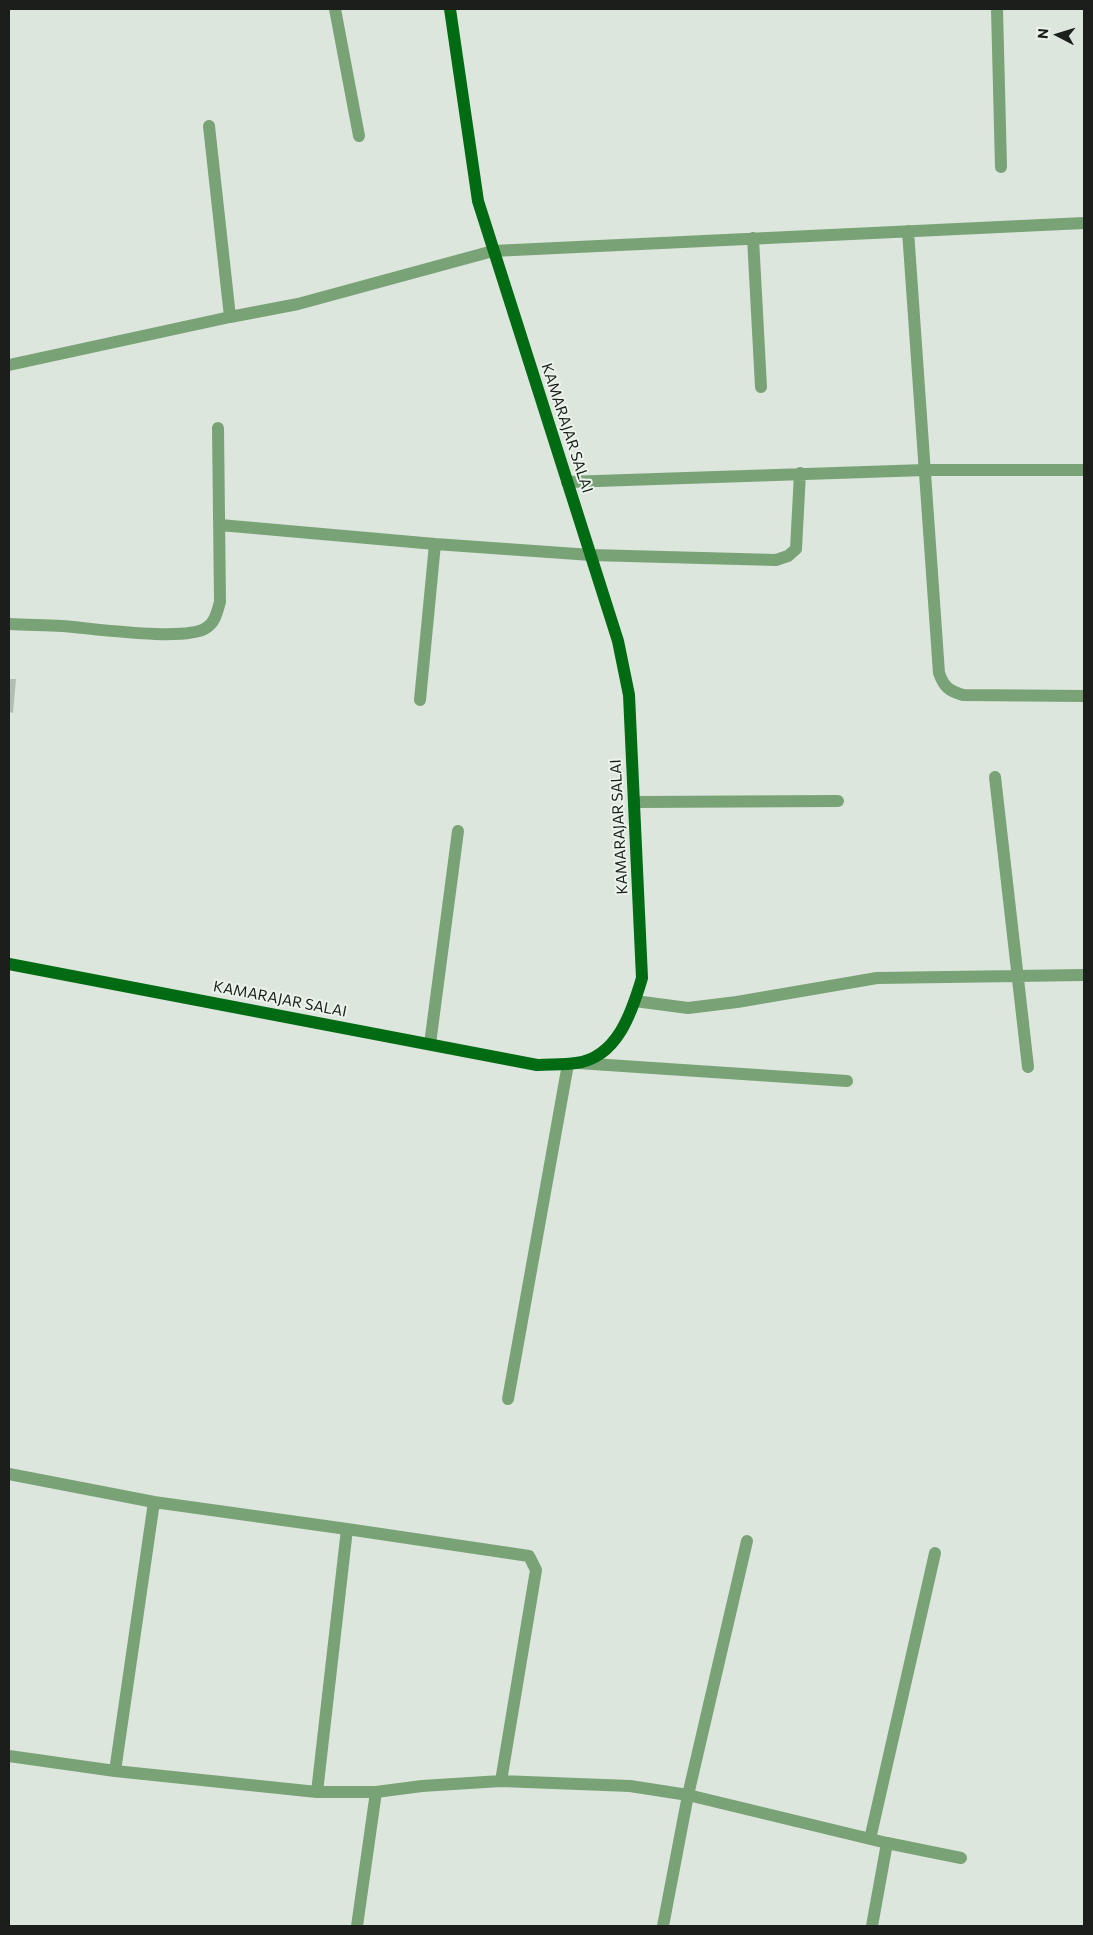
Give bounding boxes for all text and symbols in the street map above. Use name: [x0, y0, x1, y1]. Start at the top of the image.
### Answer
north arrow: [1033, 10, 1083, 60]
text: N: [1034, 28, 1051, 40]
street label: KAMARAJAR SALAI: [538, 361, 596, 495]
street label: KAMARAJAR SALAI: [606, 759, 632, 895]
street label: KAMARAJAR SALAI: [212, 977, 348, 1021]

